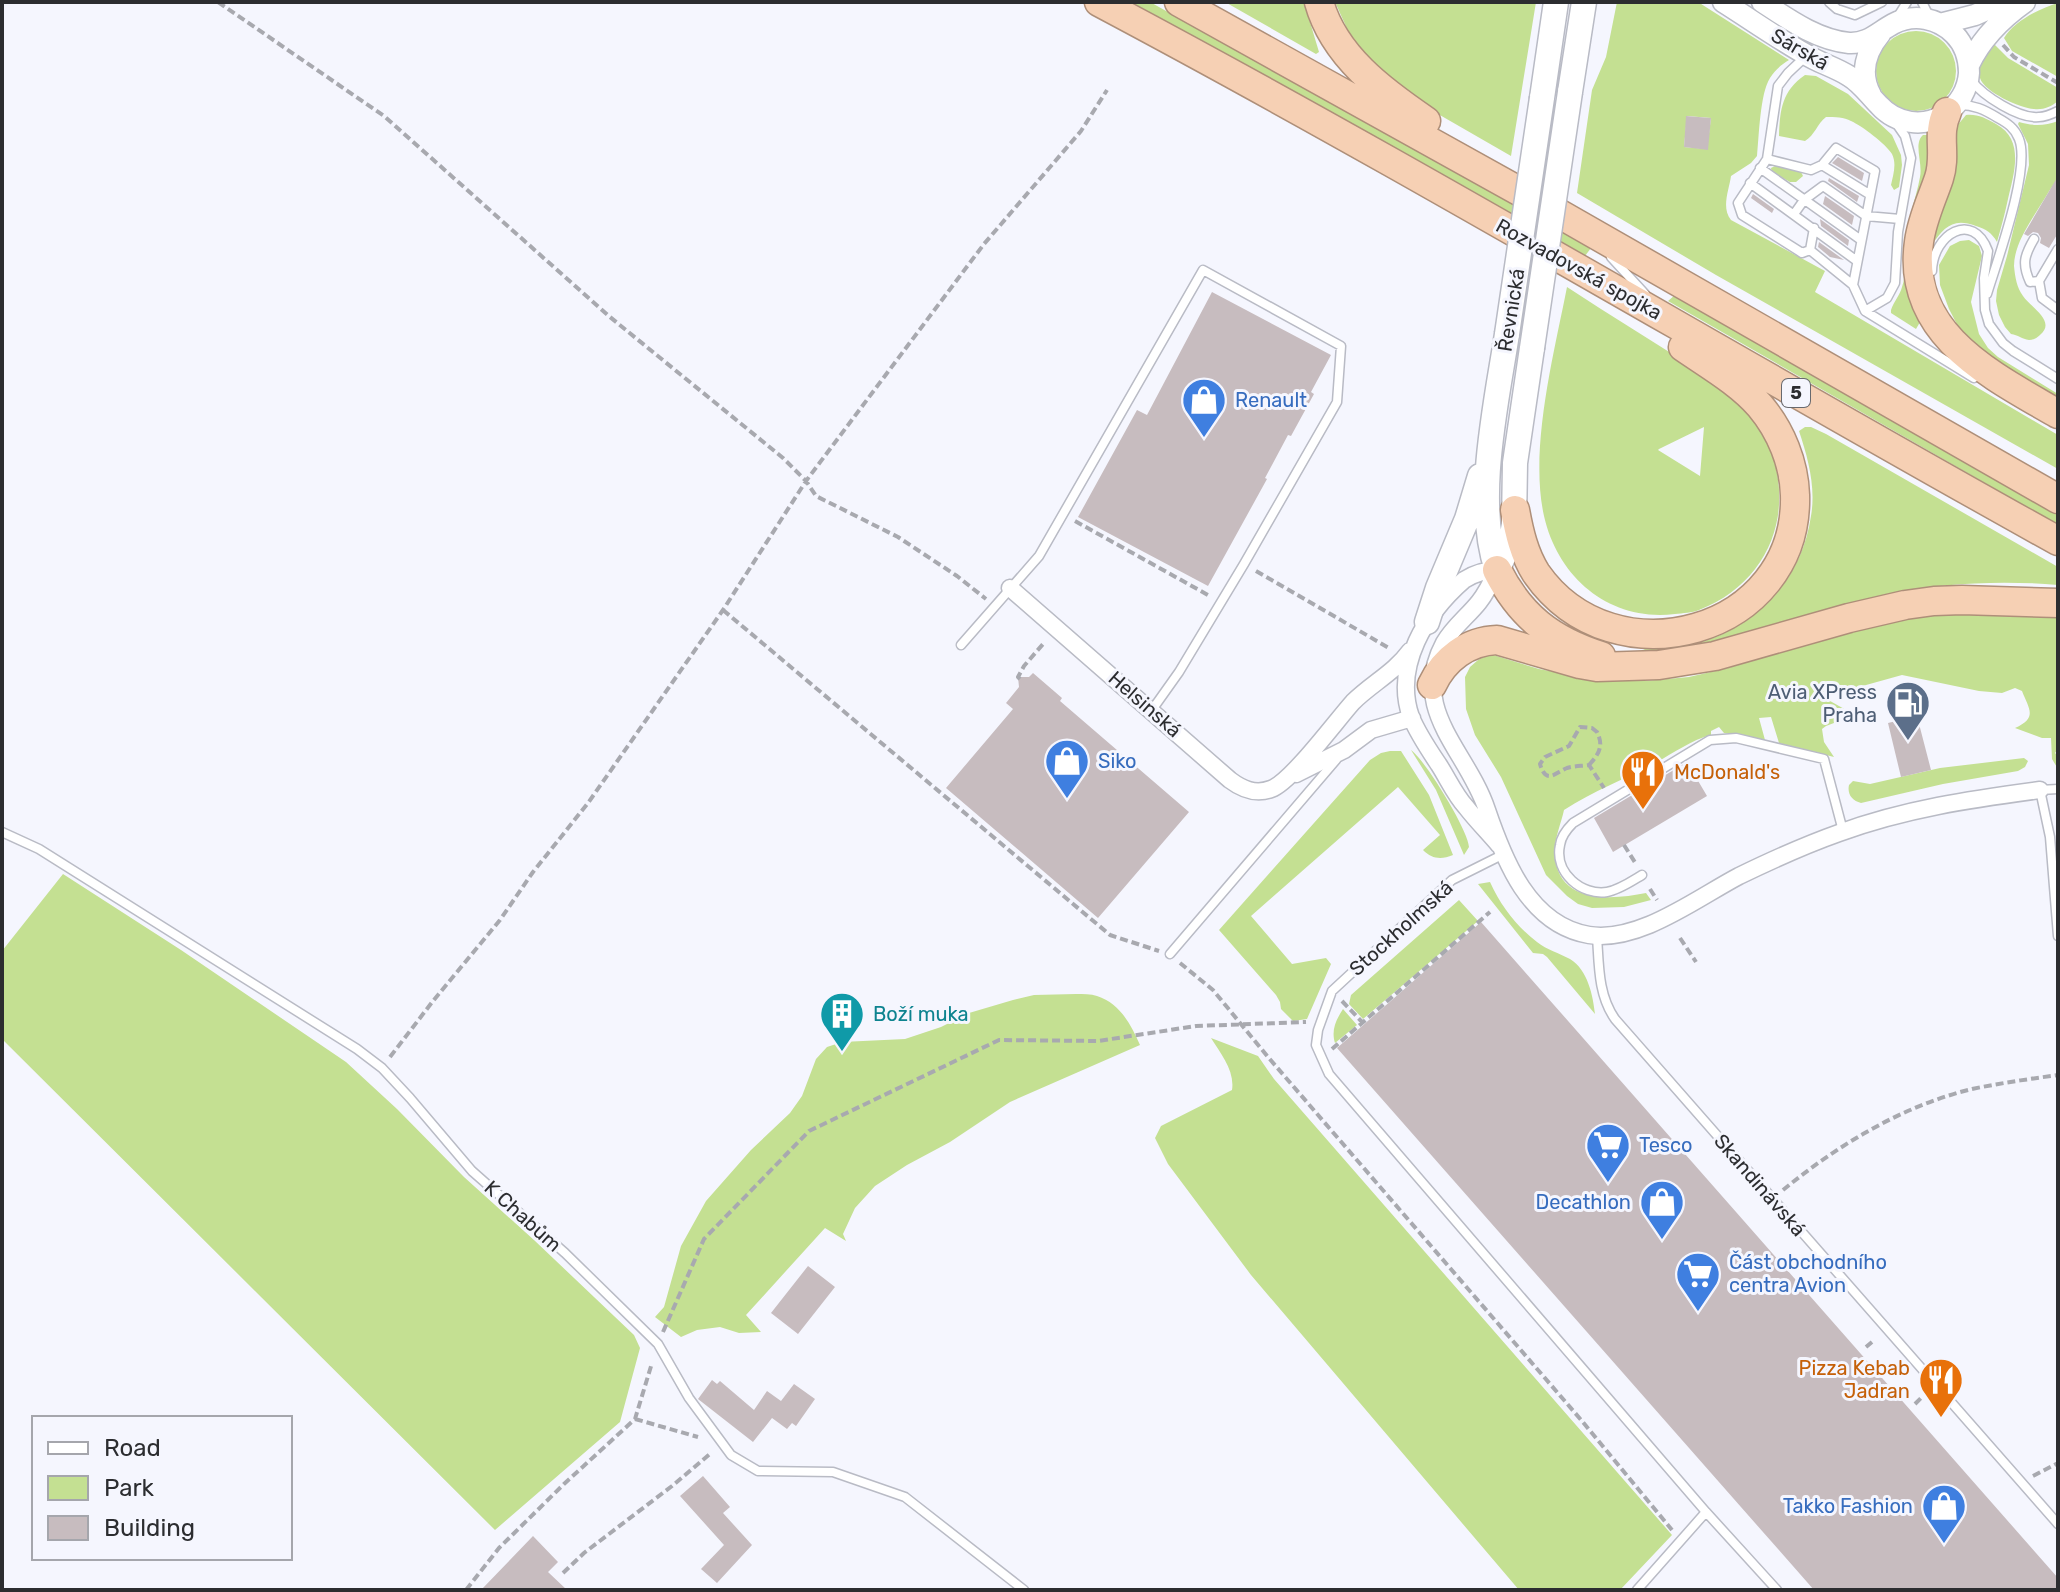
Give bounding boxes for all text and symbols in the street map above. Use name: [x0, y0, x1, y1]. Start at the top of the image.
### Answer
street label: Sárská: [1767, 23, 1833, 75]
street label: Rozvadovská spojka: [1492, 213, 1666, 325]
street label: Řevnická: [1493, 267, 1529, 353]
shop icon: Renault: [1180, 376, 1228, 439]
road number: 5: [1782, 379, 1810, 407]
place label: Renault: [1235, 388, 1307, 412]
street label: Helsinská: [1104, 666, 1186, 742]
fuel station icon: Avia XPress Praha: [1884, 679, 1932, 742]
place label: Avia XPress Praha: [1768, 680, 1877, 727]
shop icon: Siko: [1043, 737, 1091, 800]
restaurant icon: McDonald's: [1619, 748, 1667, 811]
place label: Siko: [1098, 749, 1137, 773]
place label: McDonald's: [1674, 760, 1780, 784]
street label: Stockholmská: [1344, 875, 1458, 981]
building icon: Boží muka: [818, 990, 866, 1053]
place label: Boží muka: [873, 1002, 969, 1026]
supermarket icon: Tesco: [1584, 1121, 1632, 1184]
street label: Skandinávská: [1709, 1129, 1811, 1241]
place label: Tesco: [1639, 1133, 1693, 1157]
street label: K Chabům: [480, 1175, 566, 1257]
shop icon: Decathlon: [1638, 1178, 1686, 1241]
place label: Decathlon: [1536, 1190, 1631, 1214]
supermarket icon: Část obchodního centra Avion: [1674, 1250, 1722, 1313]
place label: Část obchodního centra Avion: [1729, 1250, 1887, 1297]
place label: Pizza Kebab Jadran: [1799, 1356, 1910, 1403]
restaurant icon: Pizza Kebab Jadran: [1917, 1356, 1965, 1419]
legend: [32, 1416, 292, 1560]
text: Road: [104, 1434, 161, 1462]
text: Park: [104, 1474, 155, 1502]
shop icon: Takko Fashion: [1920, 1482, 1968, 1545]
place label: Takko Fashion: [1783, 1494, 1913, 1518]
text: Building: [104, 1514, 195, 1542]

